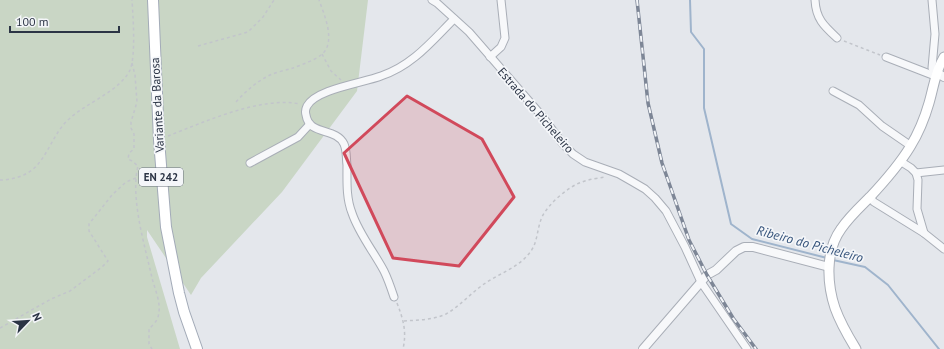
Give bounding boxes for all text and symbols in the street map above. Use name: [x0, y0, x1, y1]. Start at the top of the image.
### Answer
scale bar: [10, 8, 119, 34]
text: 100 m: [16, 14, 49, 29]
street label: Variante da Barosa: [147, 57, 167, 154]
street label: Estrada do Picheleiro: [495, 64, 577, 156]
road number: EN 242: [139, 168, 183, 186]
water label: Ribeiro do Picheleiro: [755, 222, 866, 267]
north arrow: [8, 301, 48, 341]
text: N: [29, 311, 45, 323]

